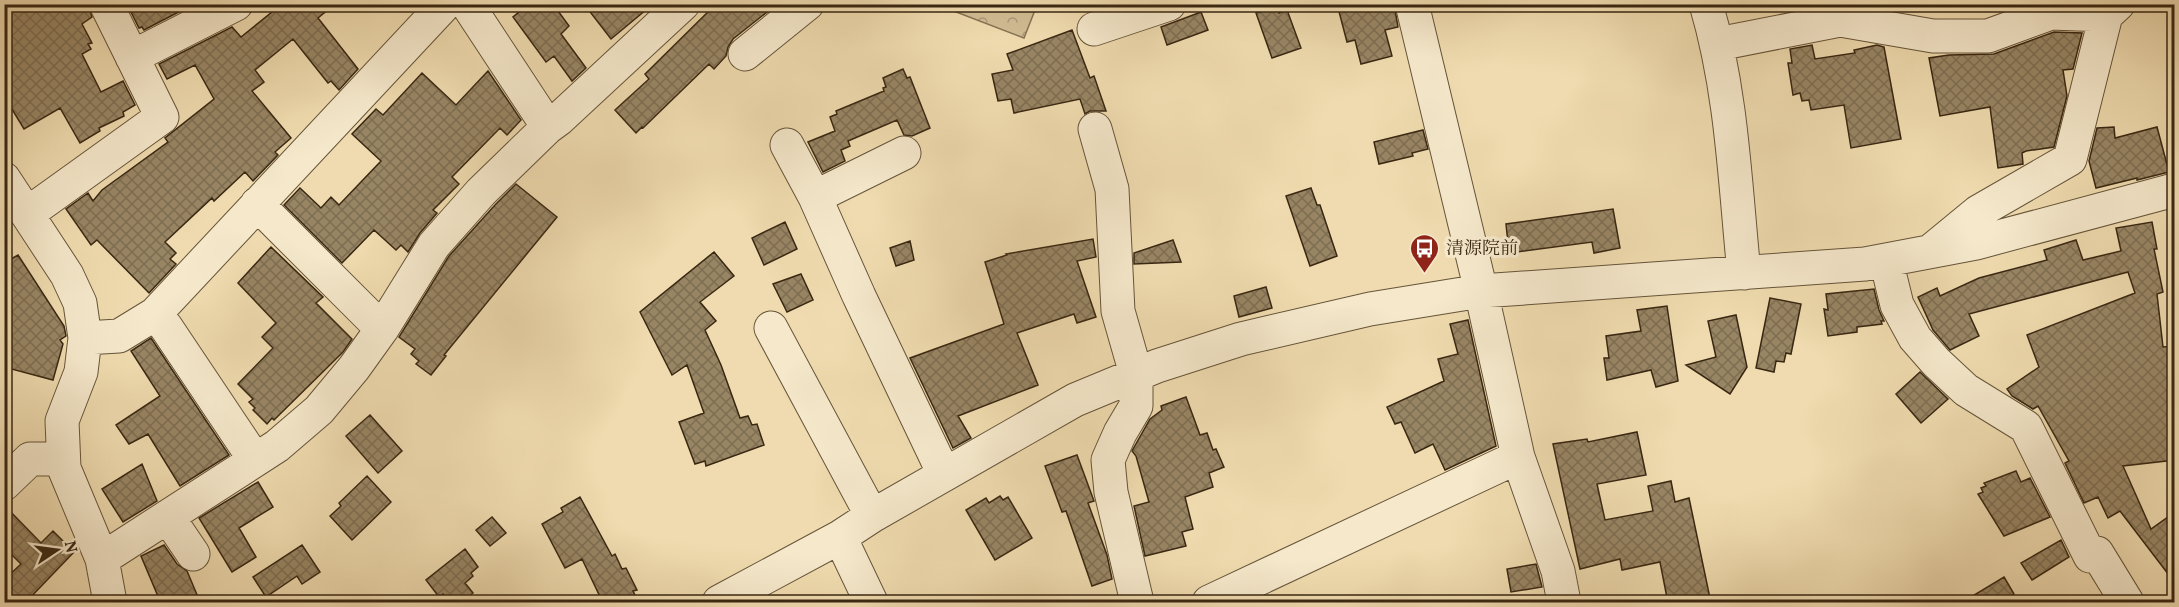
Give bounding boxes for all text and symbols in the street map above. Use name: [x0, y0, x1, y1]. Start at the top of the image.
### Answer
bus stop icon: 清源院前: [1409, 232, 1441, 274]
place label: 清源院前: [1446, 237, 1518, 262]
north arrow: [27, 520, 87, 580]
text: N: [58, 539, 82, 556]

